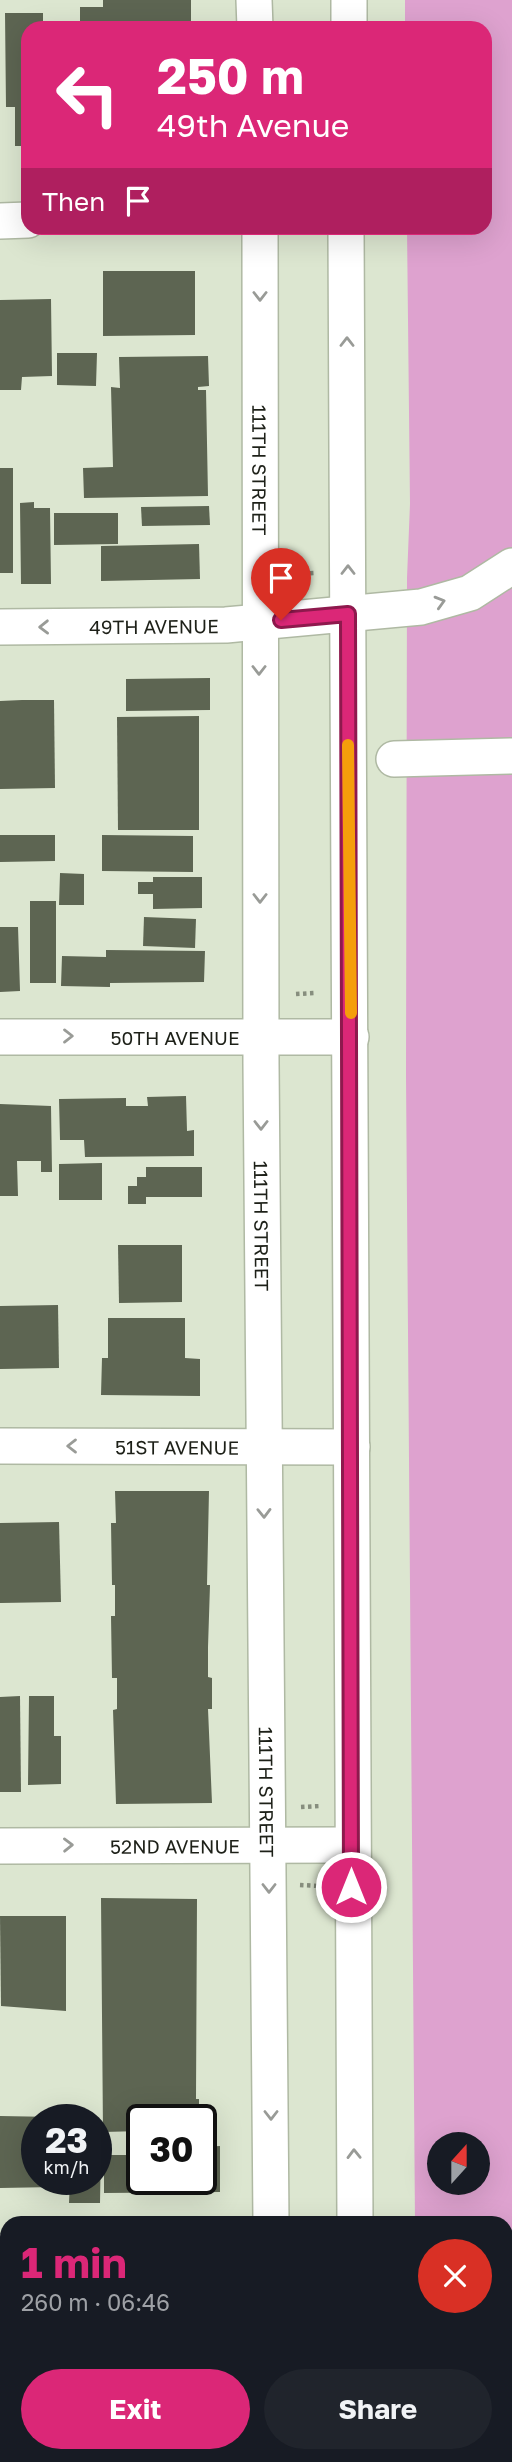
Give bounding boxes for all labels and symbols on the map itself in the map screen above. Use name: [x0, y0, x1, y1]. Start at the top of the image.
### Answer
one-way arrow: [252, 291, 268, 301]
one-way arrow: [339, 337, 354, 348]
street label: 111TH STREET: [249, 405, 272, 535]
pin: [251, 548, 311, 620]
one-way arrow: [340, 564, 356, 575]
one-way arrow: [433, 596, 445, 610]
street label: 49TH AVENUE: [89, 614, 219, 638]
one-way arrow: [38, 619, 48, 635]
one-way arrow: [251, 665, 266, 676]
one-way arrow: [252, 893, 268, 903]
street label: 50TH AVENUE: [110, 1026, 240, 1049]
one-way arrow: [63, 1028, 74, 1044]
one-way arrow: [253, 1120, 269, 1131]
street label: 111TH STREET: [250, 1161, 274, 1292]
street label: 51ST AVENUE: [115, 1435, 239, 1458]
one-way arrow: [66, 1438, 77, 1453]
one-way arrow: [256, 1508, 272, 1519]
street label: 111TH STREET: [255, 1727, 279, 1858]
street label: 52ND AVENUE: [110, 1834, 240, 1857]
one-way arrow: [63, 1837, 74, 1853]
position arrow: [314, 1850, 388, 1924]
one-way arrow: [261, 1883, 277, 1893]
speed limit sign: 30: [126, 2104, 217, 2195]
one-way arrow: [263, 2110, 278, 2121]
north arrow: [427, 2132, 490, 2194]
one-way arrow: [346, 2149, 362, 2159]

